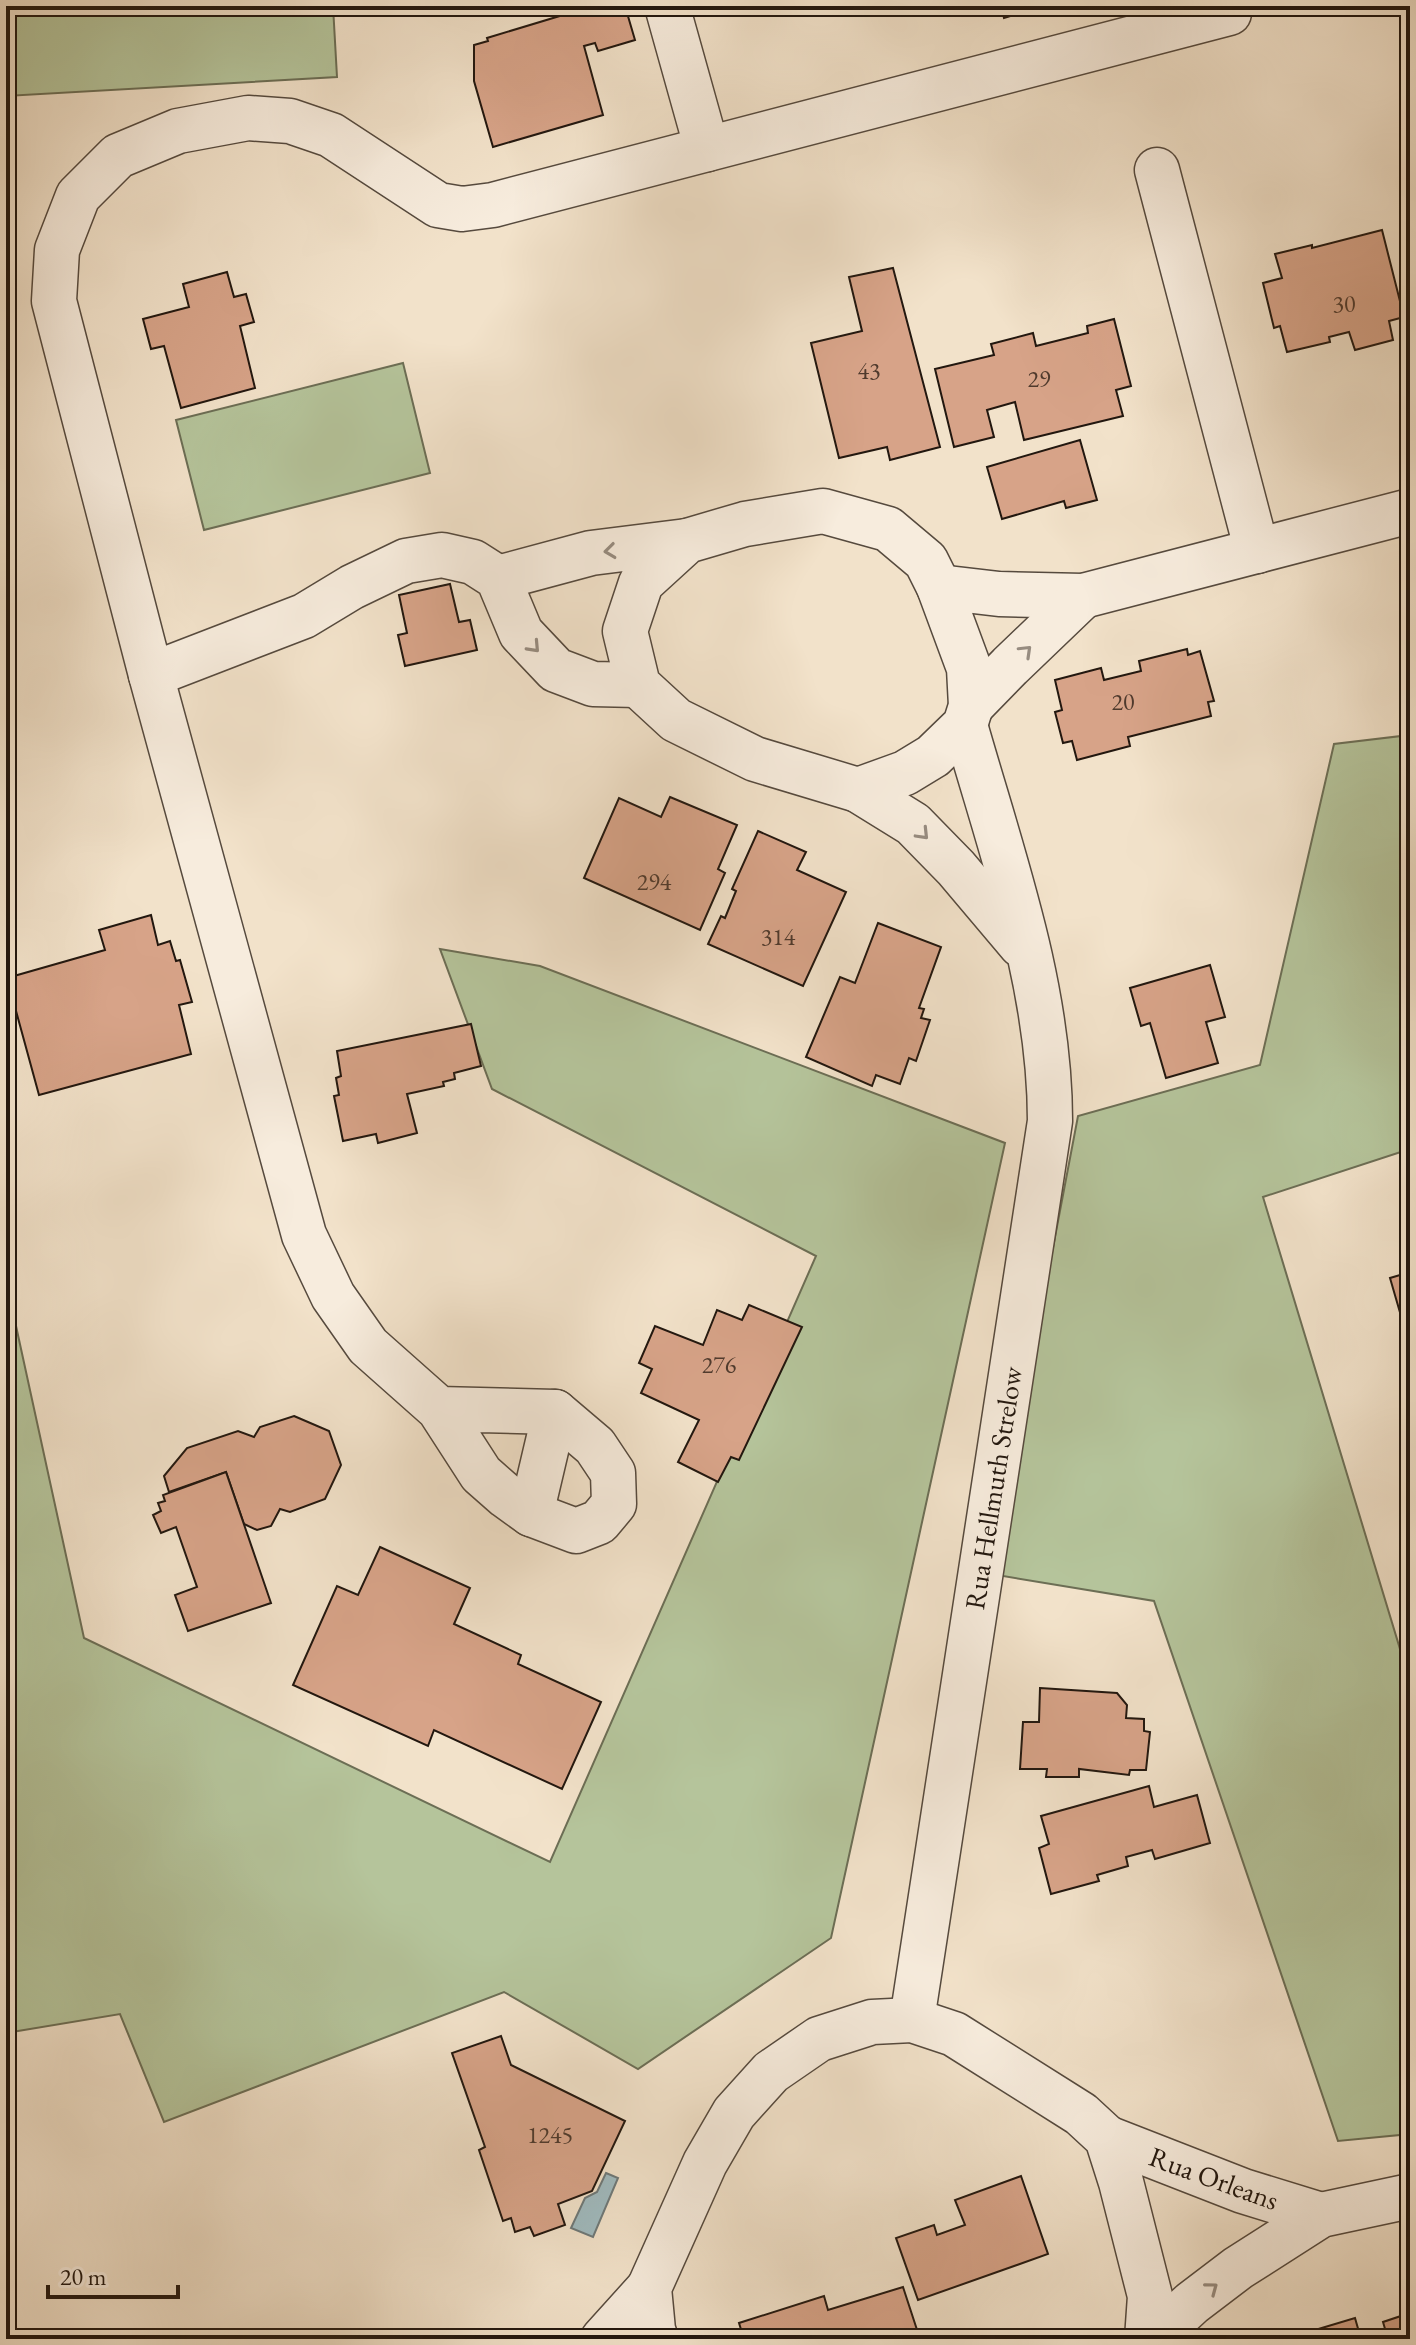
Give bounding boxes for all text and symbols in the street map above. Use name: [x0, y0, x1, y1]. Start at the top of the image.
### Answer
house number: 30: [1332, 288, 1356, 319]
house number: 43: [857, 355, 881, 386]
house number: 29: [1027, 363, 1051, 394]
one-way arrow: [603, 542, 617, 559]
one-way arrow: [524, 638, 539, 652]
one-way arrow: [1016, 646, 1031, 660]
house number: 20: [1111, 686, 1135, 717]
one-way arrow: [914, 825, 928, 839]
house number: 294: [637, 866, 672, 897]
house number: 314: [761, 921, 796, 952]
house number: 276: [702, 1349, 736, 1380]
street label: Rua Hellmuth Strelow: [956, 1363, 1030, 1612]
house number: 1245: [527, 2119, 573, 2150]
street label: Rua Orleans: [1144, 2138, 1284, 2218]
scale bar: [48, 2249, 178, 2299]
text: 20 m: [60, 2261, 107, 2292]
one-way arrow: [1203, 2283, 1217, 2297]

